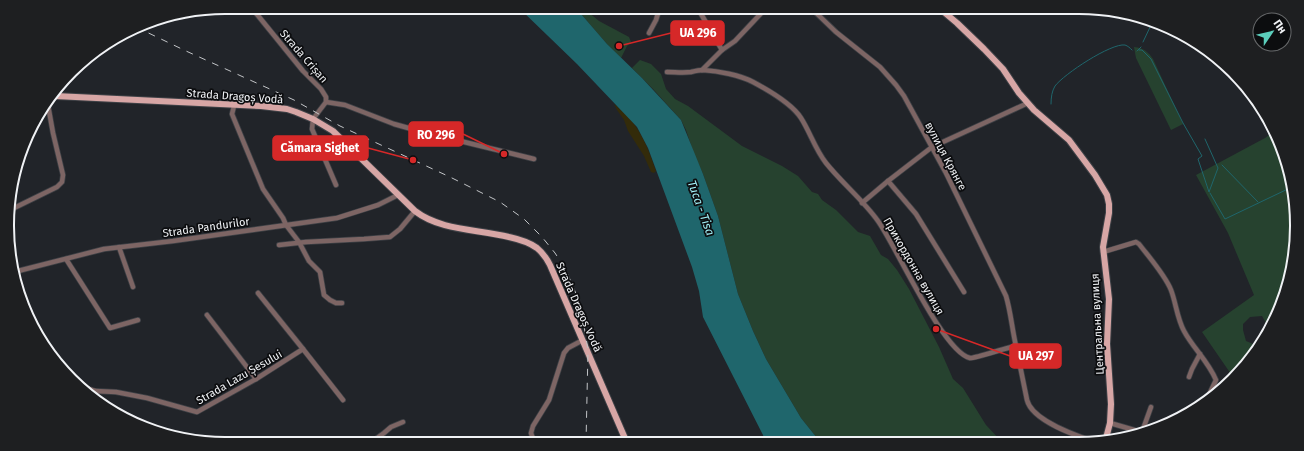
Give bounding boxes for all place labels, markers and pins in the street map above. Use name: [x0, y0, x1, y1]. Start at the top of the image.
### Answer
callout: UA 296: [671, 21, 724, 45]
callout: RO 296: [409, 122, 463, 146]
callout: Cămara Sighet: [273, 136, 368, 160]
callout: UA 297: [1010, 344, 1061, 368]

